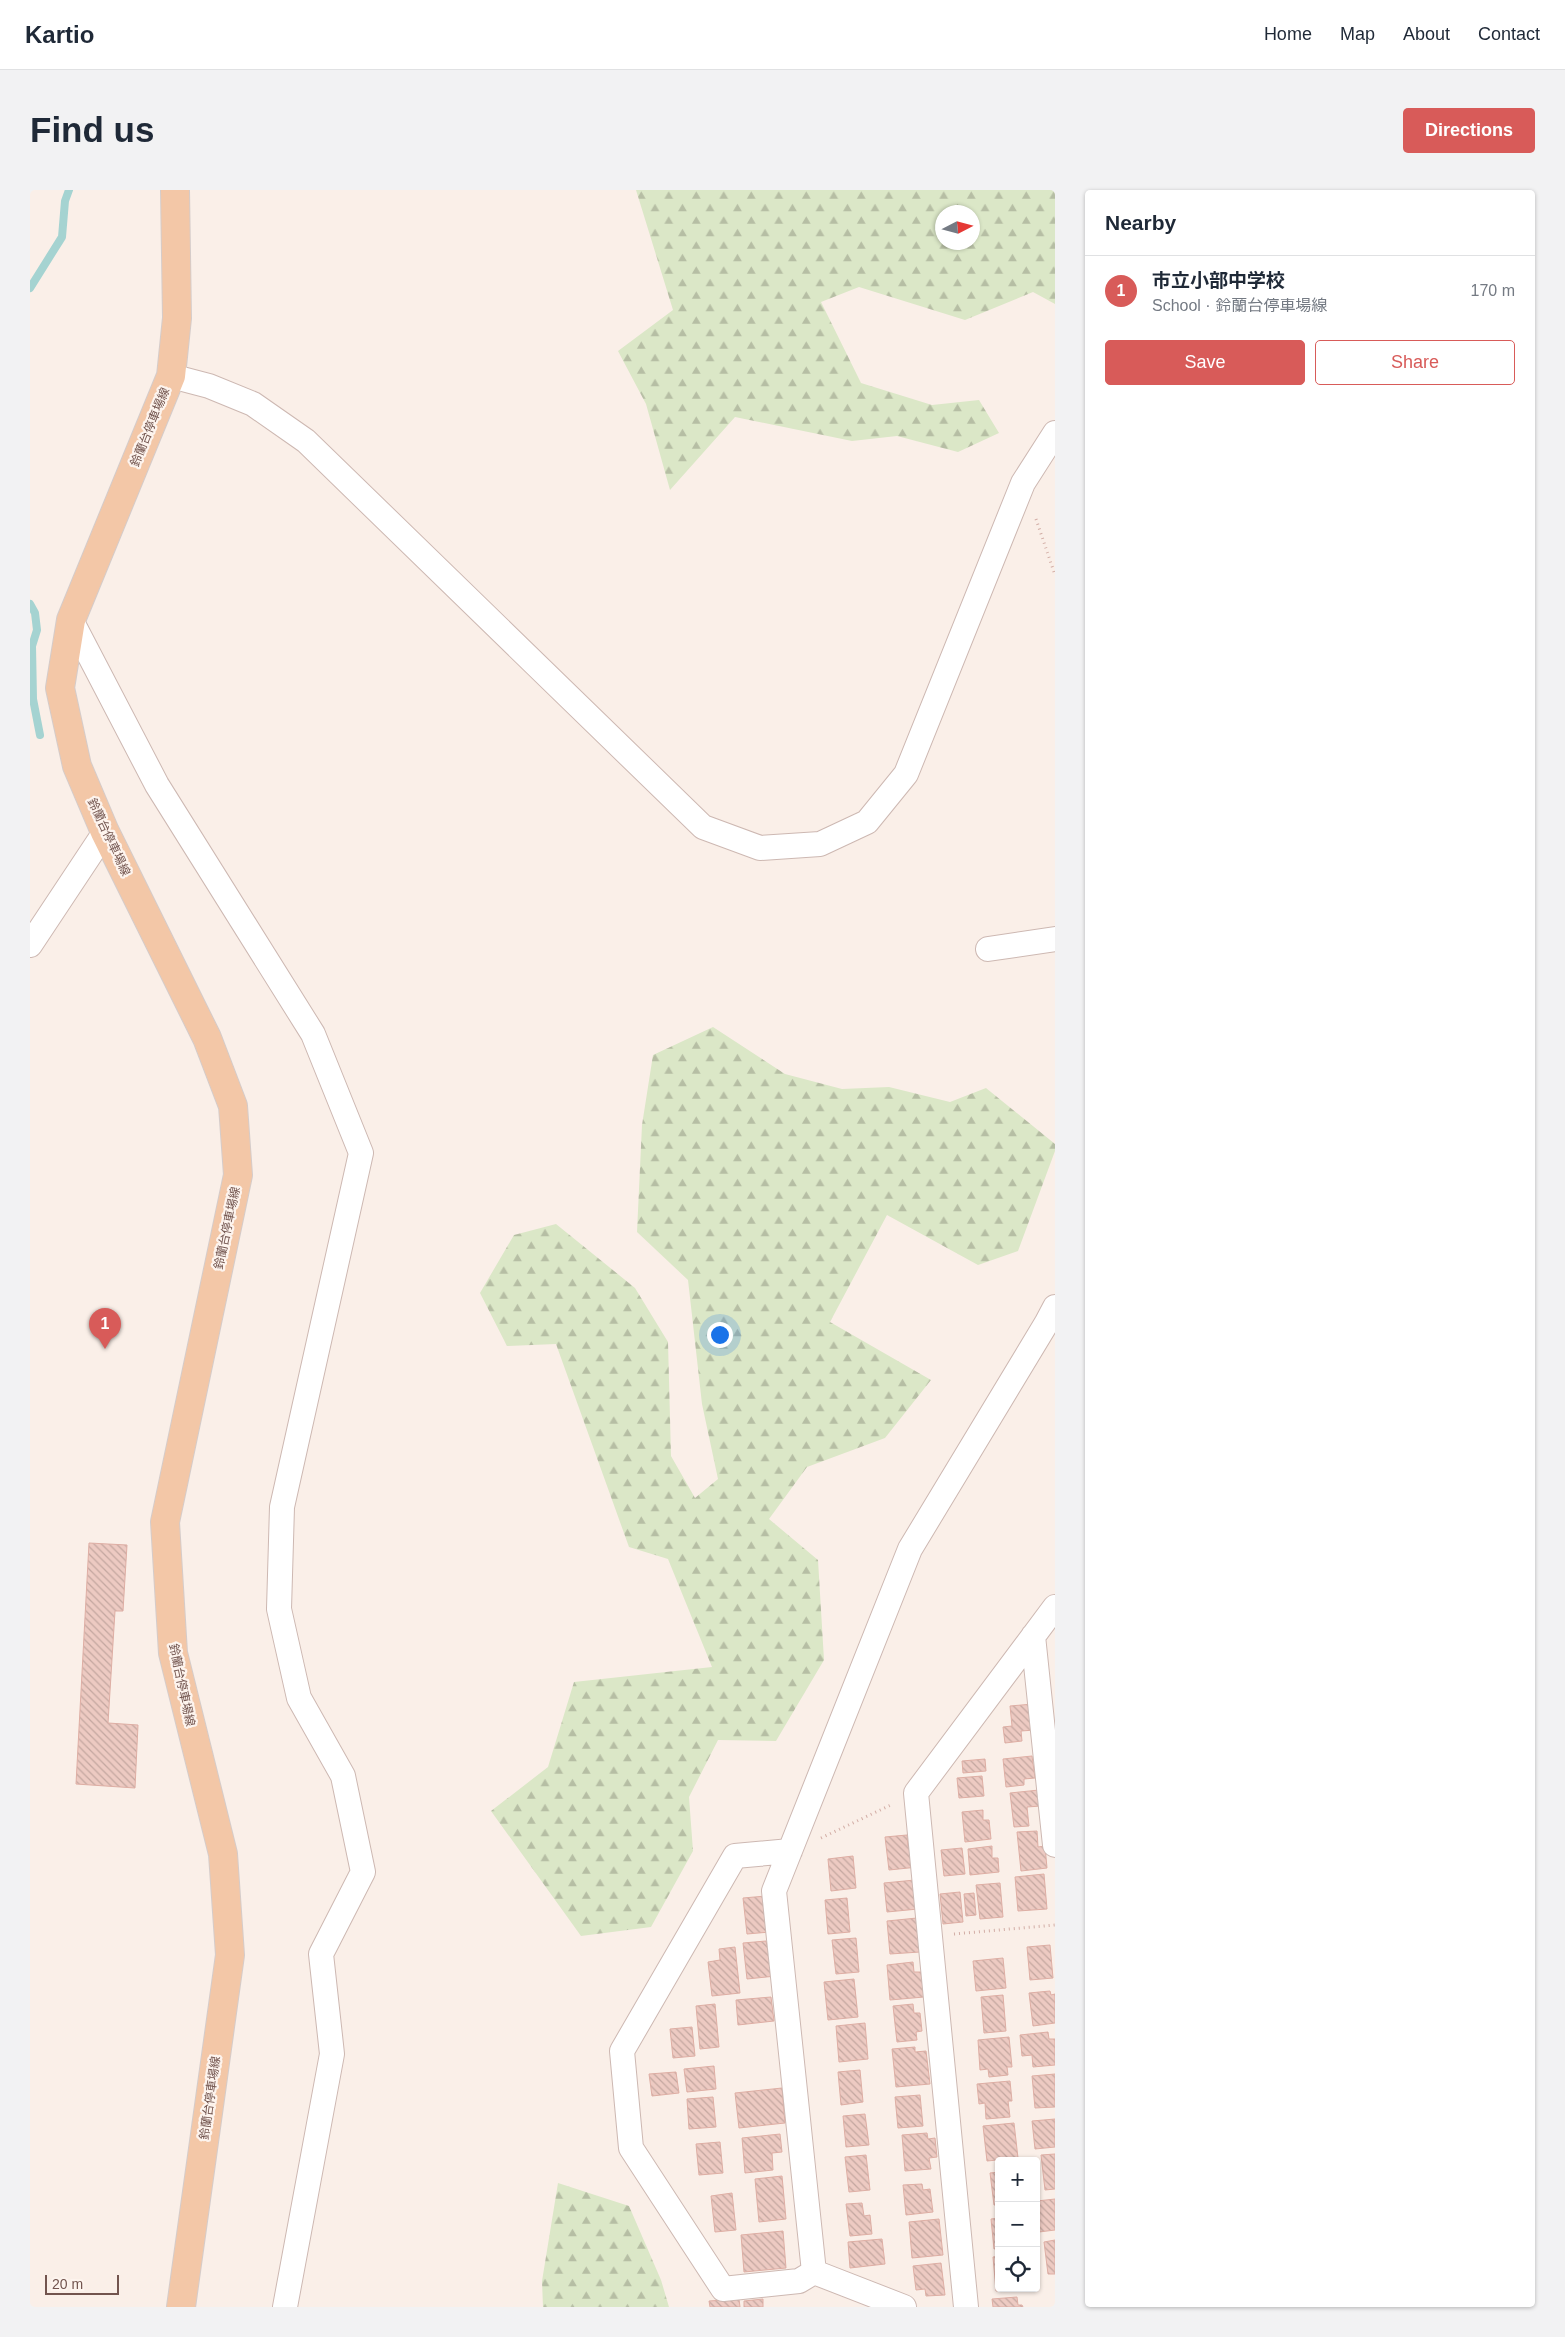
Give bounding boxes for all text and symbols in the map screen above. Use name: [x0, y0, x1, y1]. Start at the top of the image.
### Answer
text: Kartio: [25, 21, 94, 48]
text: Home: [1264, 24, 1312, 44]
text: Map: [1340, 24, 1375, 44]
text: About: [1403, 24, 1450, 44]
text: Contact: [1478, 24, 1540, 44]
button: Directions: [1403, 108, 1535, 153]
text: Find us: [30, 110, 154, 149]
north arrow: [935, 205, 980, 250]
text: Nearby: [1105, 211, 1176, 234]
text: 市立小部中学校: [1152, 270, 1285, 291]
text: 1: [1117, 282, 1125, 299]
text: 170 m: [1471, 282, 1515, 299]
text: School · 鈴蘭台停車場線: [1152, 297, 1327, 314]
button: Save: [1105, 340, 1305, 385]
button: Share: [1315, 340, 1515, 385]
street label: 鈴蘭台停車場線: [128, 385, 172, 469]
street label: 鈴蘭台停車場線: [85, 796, 133, 878]
street label: 鈴蘭台停車場線: [211, 1185, 243, 1271]
pin: 1: [89, 1308, 121, 1349]
your location: [707, 1322, 733, 1348]
street label: 鈴蘭台停車場線: [166, 1642, 198, 1728]
street label: 鈴蘭台停車場線: [197, 2055, 223, 2141]
map controls: [995, 2157, 1040, 2292]
button: +: [995, 2157, 1040, 2202]
button: −: [995, 2202, 1040, 2247]
button: locate: [995, 2247, 1040, 2292]
scale bar: [45, 2272, 119, 2295]
text: 20 m: [52, 2276, 83, 2292]

